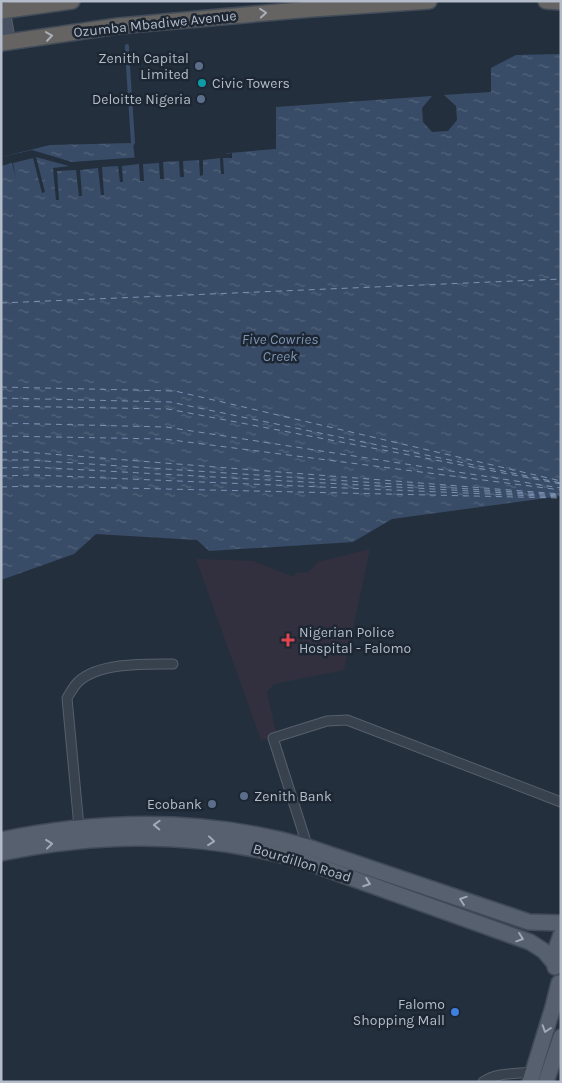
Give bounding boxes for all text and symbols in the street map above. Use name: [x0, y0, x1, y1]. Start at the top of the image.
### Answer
street label: Ozumba Mbadiwe Avenue: [73, 7, 237, 41]
one-way arrow: [259, 8, 267, 19]
one-way arrow: [45, 31, 54, 41]
place label: Zenith Capital Limited: [98, 50, 189, 83]
marker: Zenith Capital Limited: [193, 60, 205, 72]
place label: Civic Towers: [212, 75, 290, 92]
marker: Civic Towers: [196, 77, 208, 89]
place label: Deloitte Nigeria: [92, 91, 191, 108]
marker: Deloitte Nigeria: [195, 93, 207, 105]
water label: Five Cowries Creek: [242, 330, 318, 365]
place label: Nigerian Police Hospital - Falomo: [299, 624, 411, 657]
marker: Nigerian Police Hospital - Falomo: [281, 633, 295, 647]
place label: Zenith Bank: [254, 788, 332, 805]
marker: Zenith Bank: [238, 790, 250, 802]
place label: Ecobank: [147, 796, 202, 813]
marker: Ecobank: [206, 798, 218, 810]
one-way arrow: [152, 820, 160, 830]
one-way arrow: [208, 836, 216, 847]
one-way arrow: [45, 839, 53, 850]
street label: Bourdillon Road: [251, 840, 353, 886]
one-way arrow: [362, 877, 371, 887]
one-way arrow: [459, 896, 468, 906]
one-way arrow: [515, 932, 523, 942]
place label: Falomo Shopping Mall: [353, 996, 445, 1029]
marker: Falomo Shopping Mall: [449, 1006, 461, 1018]
one-way arrow: [542, 1025, 552, 1033]

